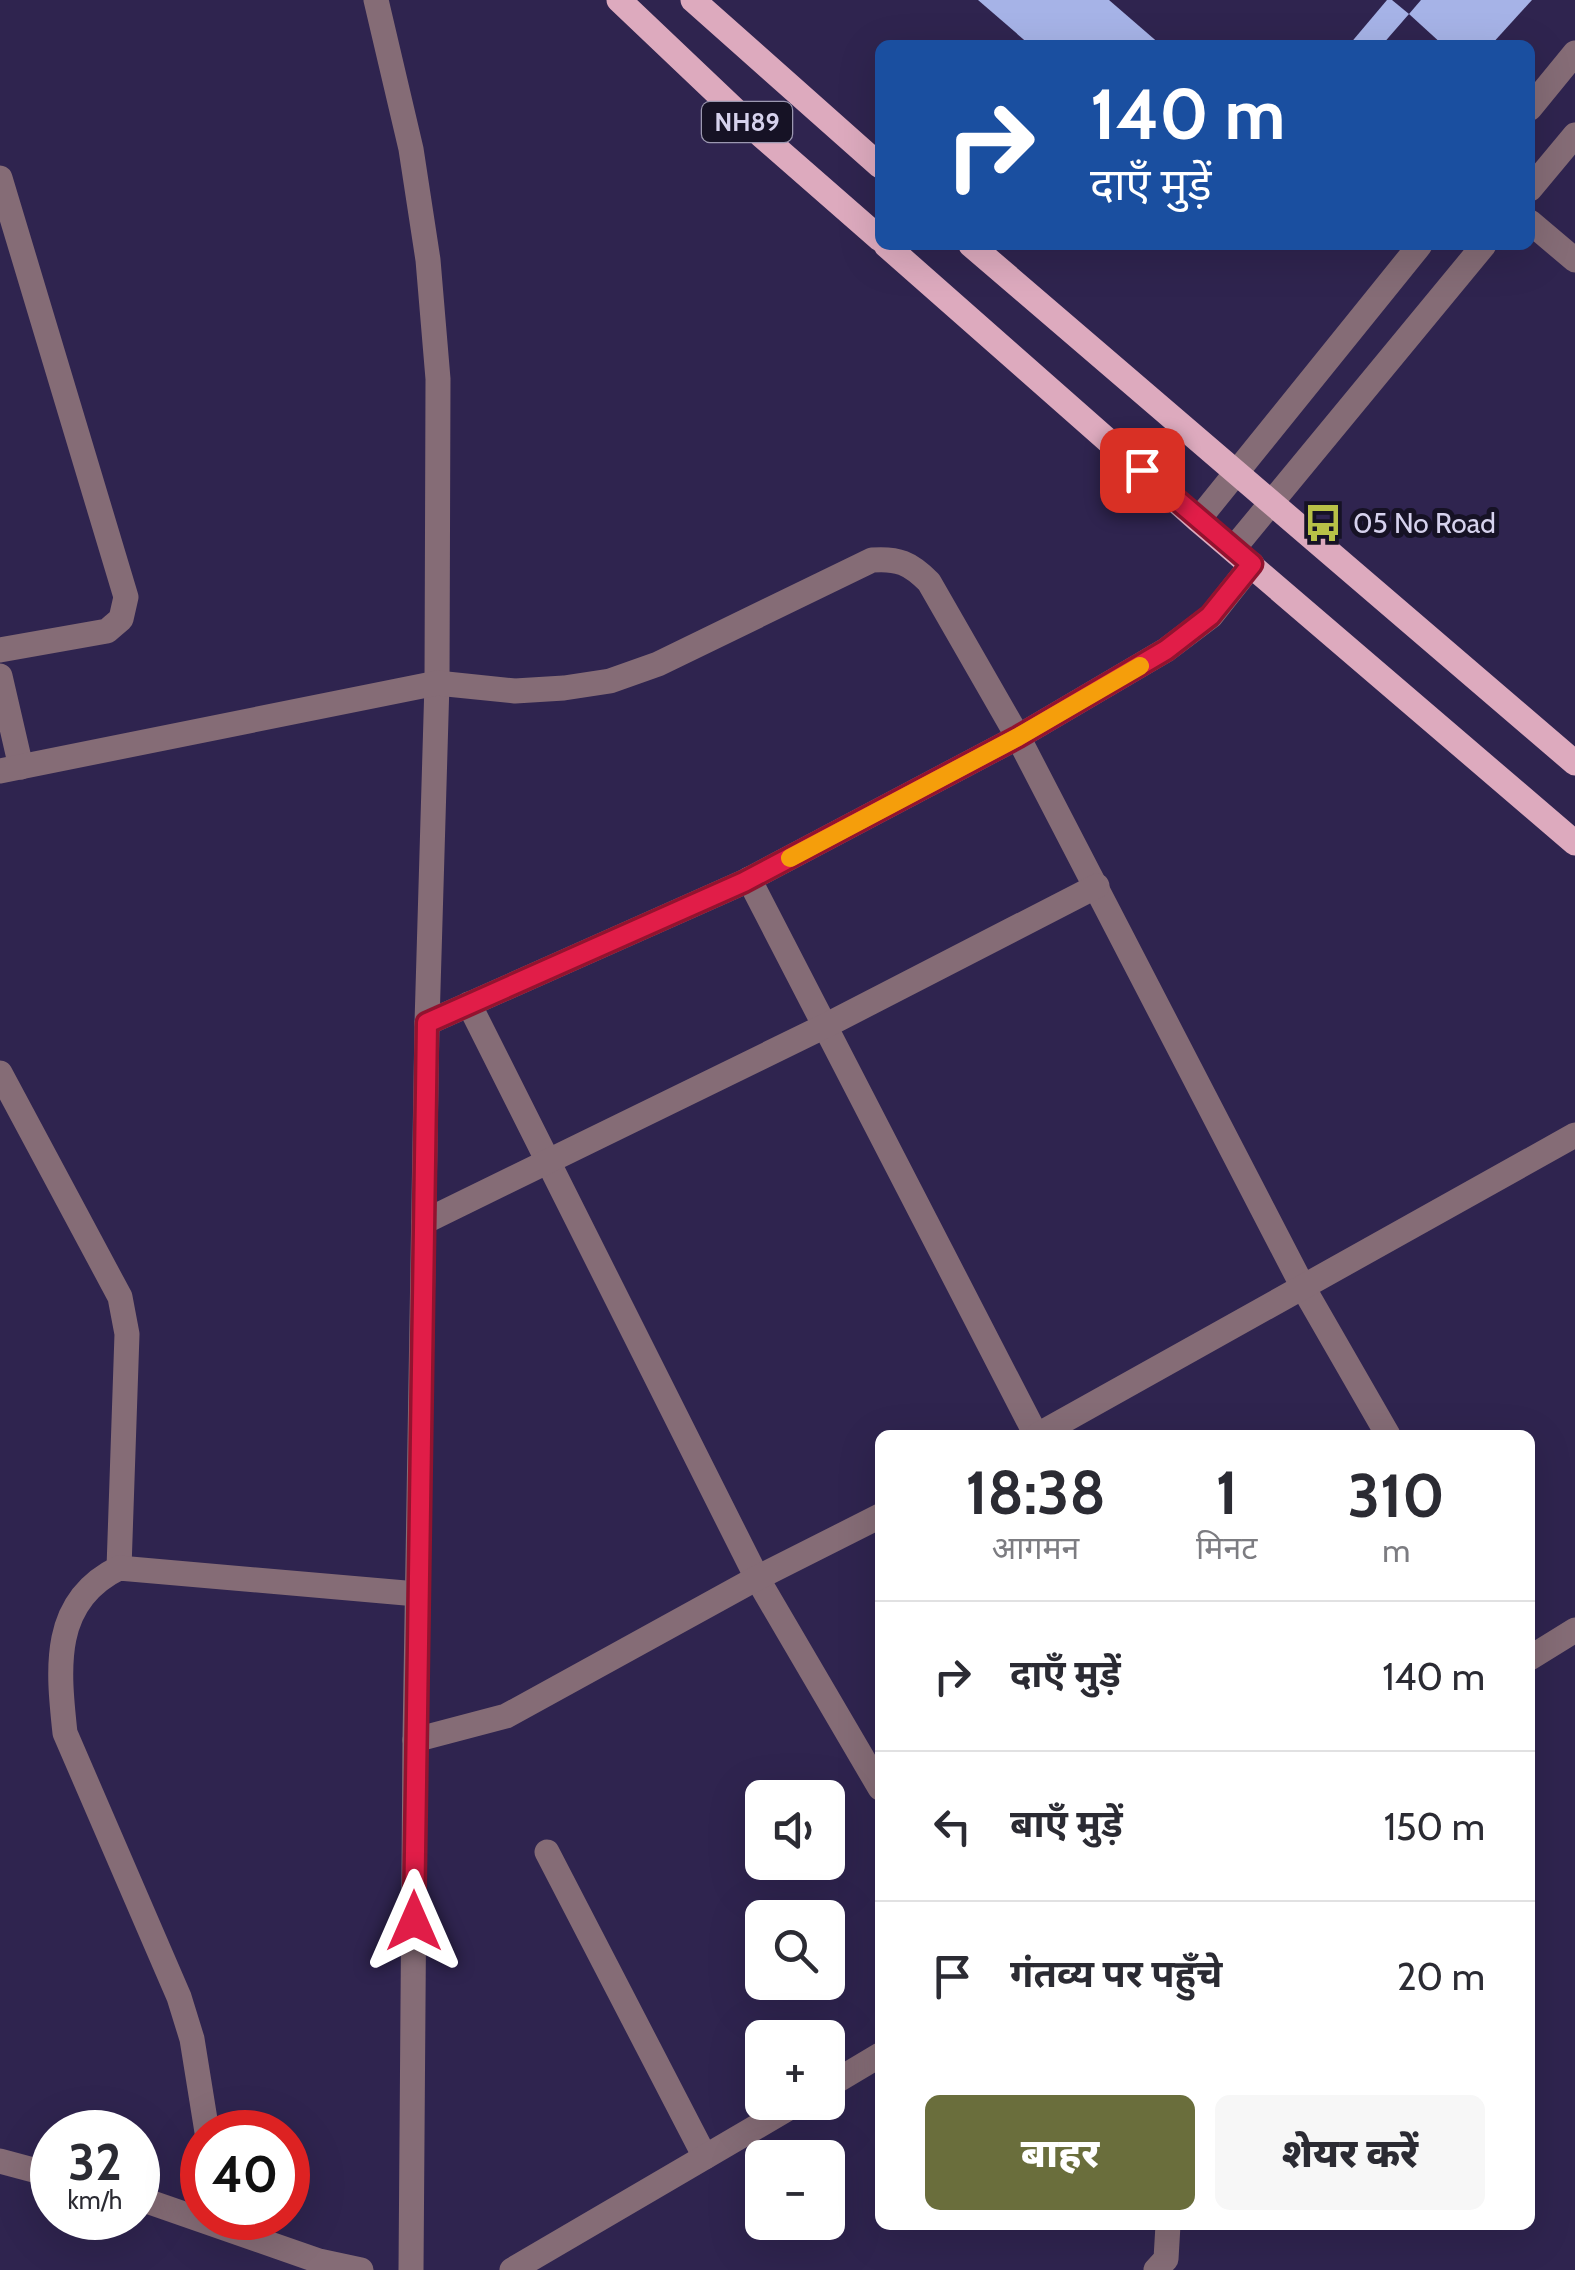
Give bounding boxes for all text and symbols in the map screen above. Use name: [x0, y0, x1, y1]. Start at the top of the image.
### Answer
text: 140 m: [1090, 71, 1285, 157]
icon: right: [925, 80, 1055, 210]
road number: NH89: [702, 102, 792, 142]
text: दाएँ मुड़ें: [1090, 157, 1212, 211]
pin: [1100, 428, 1185, 513]
icon: arrive: [1115, 443, 1170, 498]
bus stop icon: 05 No Road: [1302, 502, 1344, 544]
place label: 05 No Road: [1353, 506, 1496, 540]
text: 18:38: [965, 1456, 1106, 1529]
text: 1: [1216, 1456, 1238, 1529]
text: 310: [1348, 1459, 1445, 1532]
text: आगमन: [992, 1528, 1079, 1567]
text: मिनट: [1196, 1528, 1257, 1567]
text: m: [1382, 1531, 1410, 1570]
icon: right: [925, 1649, 980, 1704]
text: दाएँ मुड़ें: [1010, 1650, 1121, 1697]
text: 140 m: [1382, 1653, 1485, 1700]
map controls: [745, 1780, 845, 2240]
button: sound: [745, 1780, 845, 1880]
icon: left: [925, 1799, 980, 1854]
text: बाएँ मुड़ें: [1010, 1800, 1123, 1847]
text: 150 m: [1384, 1803, 1485, 1850]
position arrow: [362, 1869, 466, 1973]
button: search: [745, 1900, 845, 2000]
icon: arrive: [925, 1949, 980, 2004]
text: गंतव्य पर पहुँचे: [1010, 1950, 1222, 1997]
text: 20 m: [1397, 1953, 1485, 2000]
button: +: [745, 2020, 845, 2120]
button: बाहर: [925, 2095, 1195, 2210]
button: शेयर करें: [1215, 2095, 1485, 2210]
speed limit sign: 40: [180, 2110, 310, 2240]
text: 32: [68, 2132, 122, 2193]
button: −: [745, 2140, 845, 2240]
text: km/h: [68, 2185, 122, 2215]

